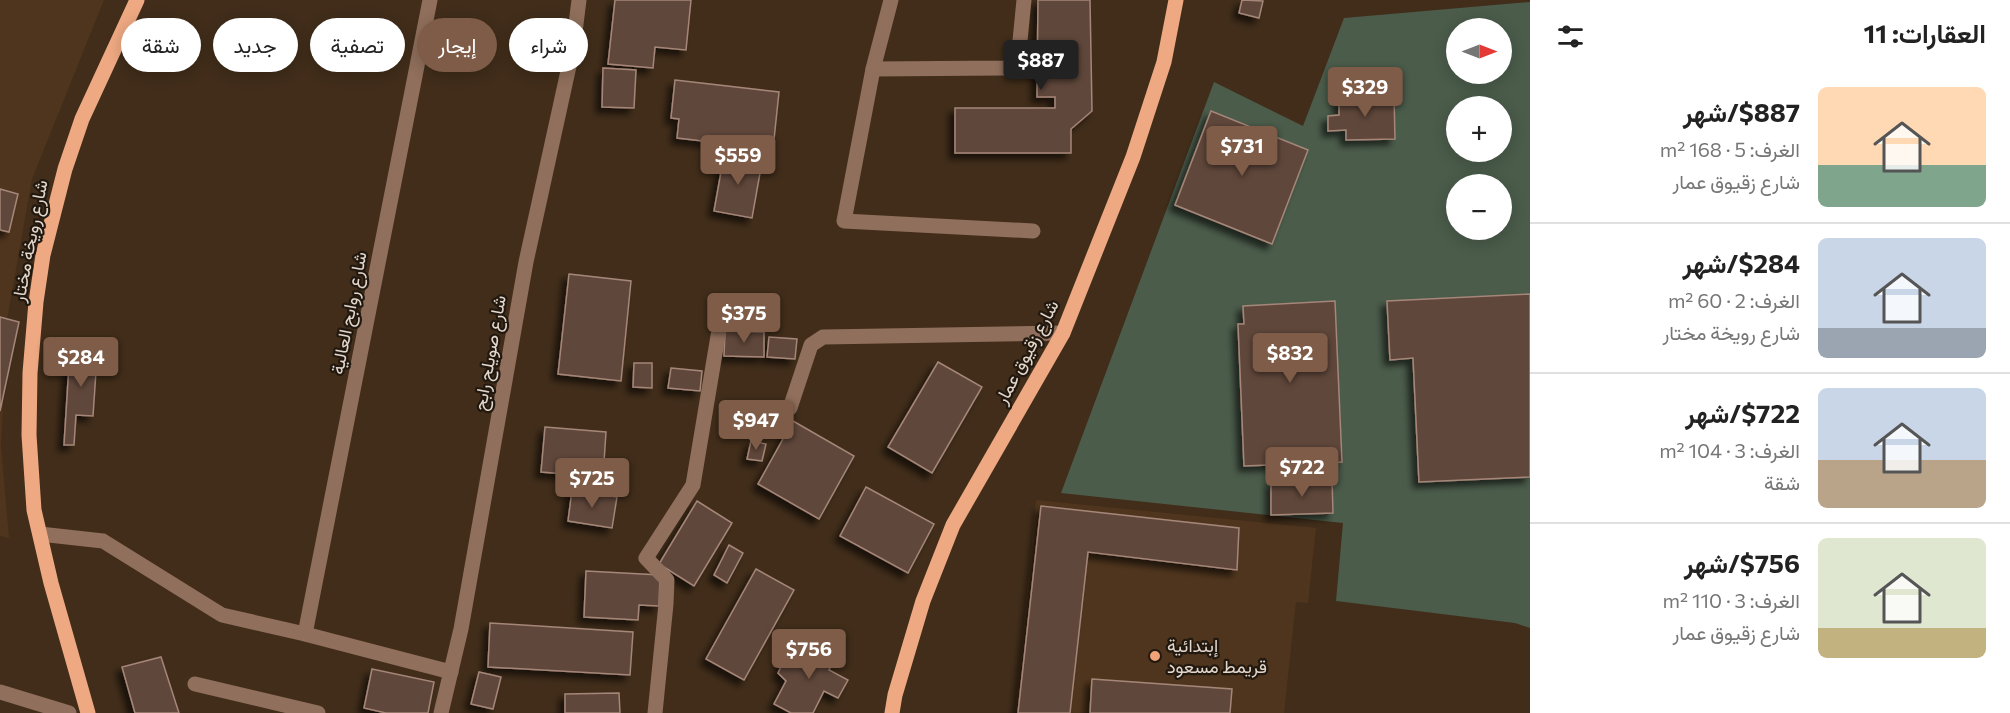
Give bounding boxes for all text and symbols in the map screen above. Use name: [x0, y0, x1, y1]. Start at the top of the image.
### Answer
text: العقارات: 11: [1863, 17, 1986, 48]
chip: شقة: [121, 18, 201, 72]
chip: جديد: [213, 18, 298, 72]
chip: تصفية: [310, 18, 405, 72]
chip: إيجار: [417, 18, 497, 72]
chip: شراء: [509, 18, 588, 72]
north arrow: [1446, 18, 1512, 84]
map controls: [1446, 18, 1512, 240]
icon: filters: [1554, 20, 1587, 53]
pin: $887: [1005, 40, 1077, 91]
text: $887: [1017, 47, 1065, 71]
pin: $329: [1329, 67, 1401, 118]
text: $329: [1342, 74, 1388, 98]
button: +: [1446, 96, 1512, 162]
text: $887/شهر: [1683, 96, 1800, 127]
icon: home: [1866, 111, 1938, 183]
pin: $731: [1206, 126, 1278, 177]
text: $731: [1220, 133, 1264, 157]
pin: $559: [702, 135, 774, 186]
text: الغرف: 5 · 168 m²: [1660, 137, 1800, 161]
text: $559: [714, 142, 762, 166]
text: شارع زقيوق عمار: [1672, 169, 1800, 193]
button: −: [1446, 174, 1512, 240]
street label: شارع رويخة مختار: [6, 178, 54, 305]
text: $284/شهر: [1683, 247, 1800, 278]
street label: شارع روابح العالية: [325, 250, 373, 376]
icon: home: [1866, 262, 1938, 334]
text: الغرف: 2 · 60 m²: [1668, 288, 1800, 312]
street label: شارع صويلح رابح: [468, 293, 512, 413]
pin: $375: [708, 293, 780, 344]
street label: شارع زقيوق عمار: [989, 296, 1065, 409]
text: $375: [721, 300, 767, 324]
text: شارع رويخة مختار: [1662, 320, 1800, 344]
pin: $832: [1254, 333, 1326, 384]
pin: $284: [45, 337, 117, 388]
text: $832: [1267, 340, 1313, 364]
text: $284: [57, 344, 105, 368]
text: $722/شهر: [1685, 397, 1800, 428]
pin: $947: [720, 400, 792, 451]
text: $947: [733, 407, 779, 431]
icon: home: [1866, 412, 1938, 484]
text: الغرف: 3 · 104 m²: [1659, 438, 1800, 462]
pin: $722: [1266, 447, 1338, 498]
text: $722: [1279, 454, 1325, 478]
pin: $725: [556, 458, 628, 509]
text: $725: [569, 465, 615, 489]
text: شقة: [1764, 470, 1800, 494]
text: $756/شهر: [1684, 547, 1800, 578]
icon: home: [1866, 562, 1938, 634]
text: الغرف: 3 · 110 m²: [1663, 588, 1800, 612]
text: شارع زقيوق عمار: [1672, 620, 1800, 644]
pin: $756: [773, 629, 845, 680]
place label: إبتدائية قريمط مسعود: [1167, 634, 1267, 678]
text: $756: [786, 636, 832, 660]
marker: إبتدائية قريمط مسعود: [1148, 649, 1162, 663]

